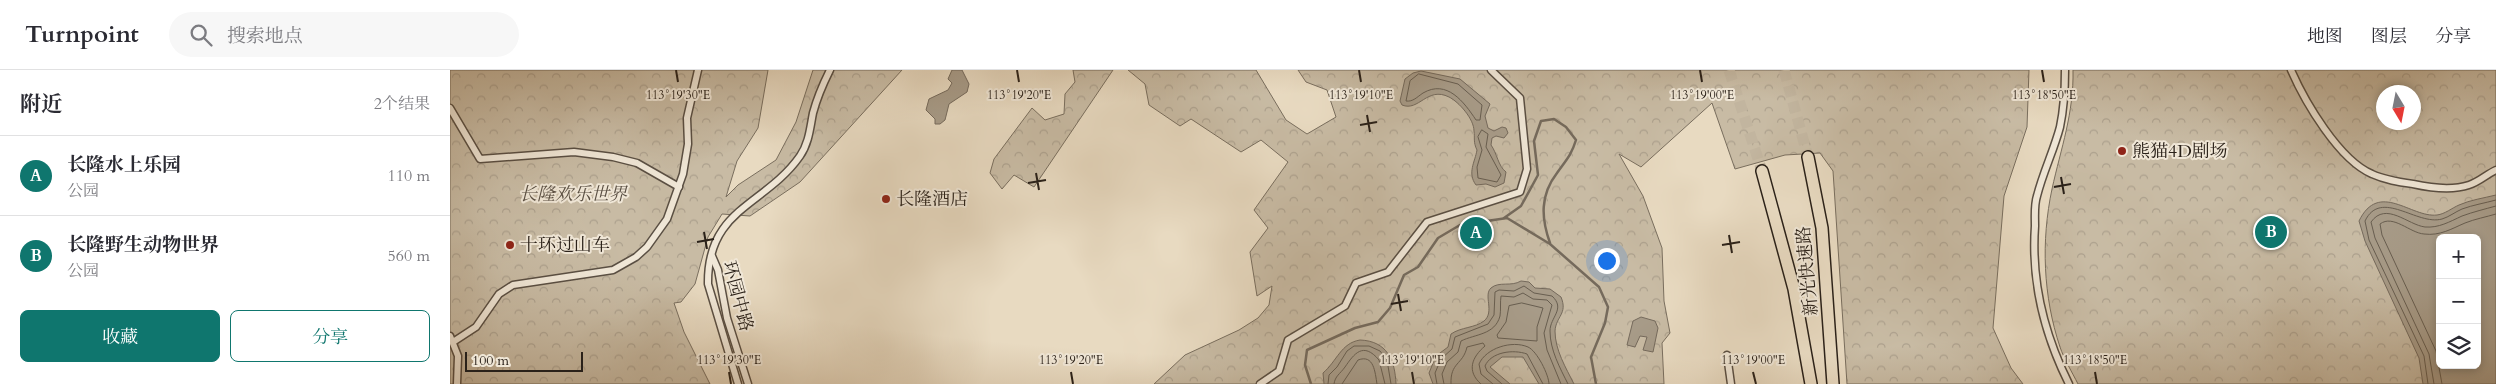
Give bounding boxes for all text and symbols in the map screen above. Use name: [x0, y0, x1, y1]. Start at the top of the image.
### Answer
search box: [169, 12, 519, 57]
text: Turnpoint: [25, 18, 139, 51]
icon: search: [187, 21, 215, 49]
text: 搜索地点: [227, 23, 303, 49]
text: 地图: [2307, 24, 2343, 49]
text: 图层: [2371, 24, 2407, 49]
text: 分享: [2435, 24, 2471, 49]
north arrow: [2376, 85, 2421, 130]
text: 113°19'30"E: [646, 87, 710, 103]
text: 113°19'20"E: [987, 87, 1051, 103]
text: 113°19'10"E: [1329, 87, 1393, 103]
text: 113°19'00"E: [1670, 87, 1734, 103]
text: 113°18'50"E: [2012, 87, 2076, 103]
text: 附近: [20, 90, 62, 119]
text: 2个结果: [374, 93, 430, 115]
place label: 熊猫4D剧场: [2132, 139, 2228, 164]
marker: 熊猫4D剧场: [2116, 145, 2128, 157]
text: 长隆水上乐园: [67, 152, 181, 178]
text: A: [30, 165, 42, 187]
text: 110 m: [388, 165, 430, 187]
text: 公园: [67, 180, 99, 202]
park label: 长隆欢乐世界: [519, 182, 628, 207]
place label: 长隆酒店: [896, 187, 968, 212]
marker: 长隆酒店: [880, 193, 892, 205]
pin: B: [2255, 213, 2287, 251]
pin: A: [1460, 214, 1492, 252]
street label: 新光快速路: [1791, 225, 1824, 317]
text: 长隆野生动物世界: [67, 232, 219, 258]
place label: 十环过山车: [520, 233, 610, 258]
map controls: [2436, 234, 2481, 369]
button: +: [2436, 234, 2481, 279]
marker: 十环过山车: [504, 239, 516, 251]
text: B: [30, 245, 42, 267]
text: 560 m: [388, 245, 430, 267]
your location: [1594, 248, 1620, 274]
street label: 环园中路: [716, 258, 759, 334]
text: 公园: [67, 260, 99, 282]
button: −: [2436, 279, 2481, 324]
button: 收藏: [20, 310, 220, 362]
button: 分享: [230, 310, 430, 362]
button: layers: [2436, 324, 2481, 369]
scale bar: [465, 349, 582, 372]
text: 100 m: [472, 351, 509, 370]
text: 113°19'30"E: [697, 352, 761, 368]
text: 113°19'20"E: [1039, 352, 1103, 368]
text: 113°19'10"E: [1380, 352, 1444, 368]
text: 113°19'00"E: [1721, 352, 1785, 368]
text: 113°18'50"E: [2063, 352, 2127, 368]

